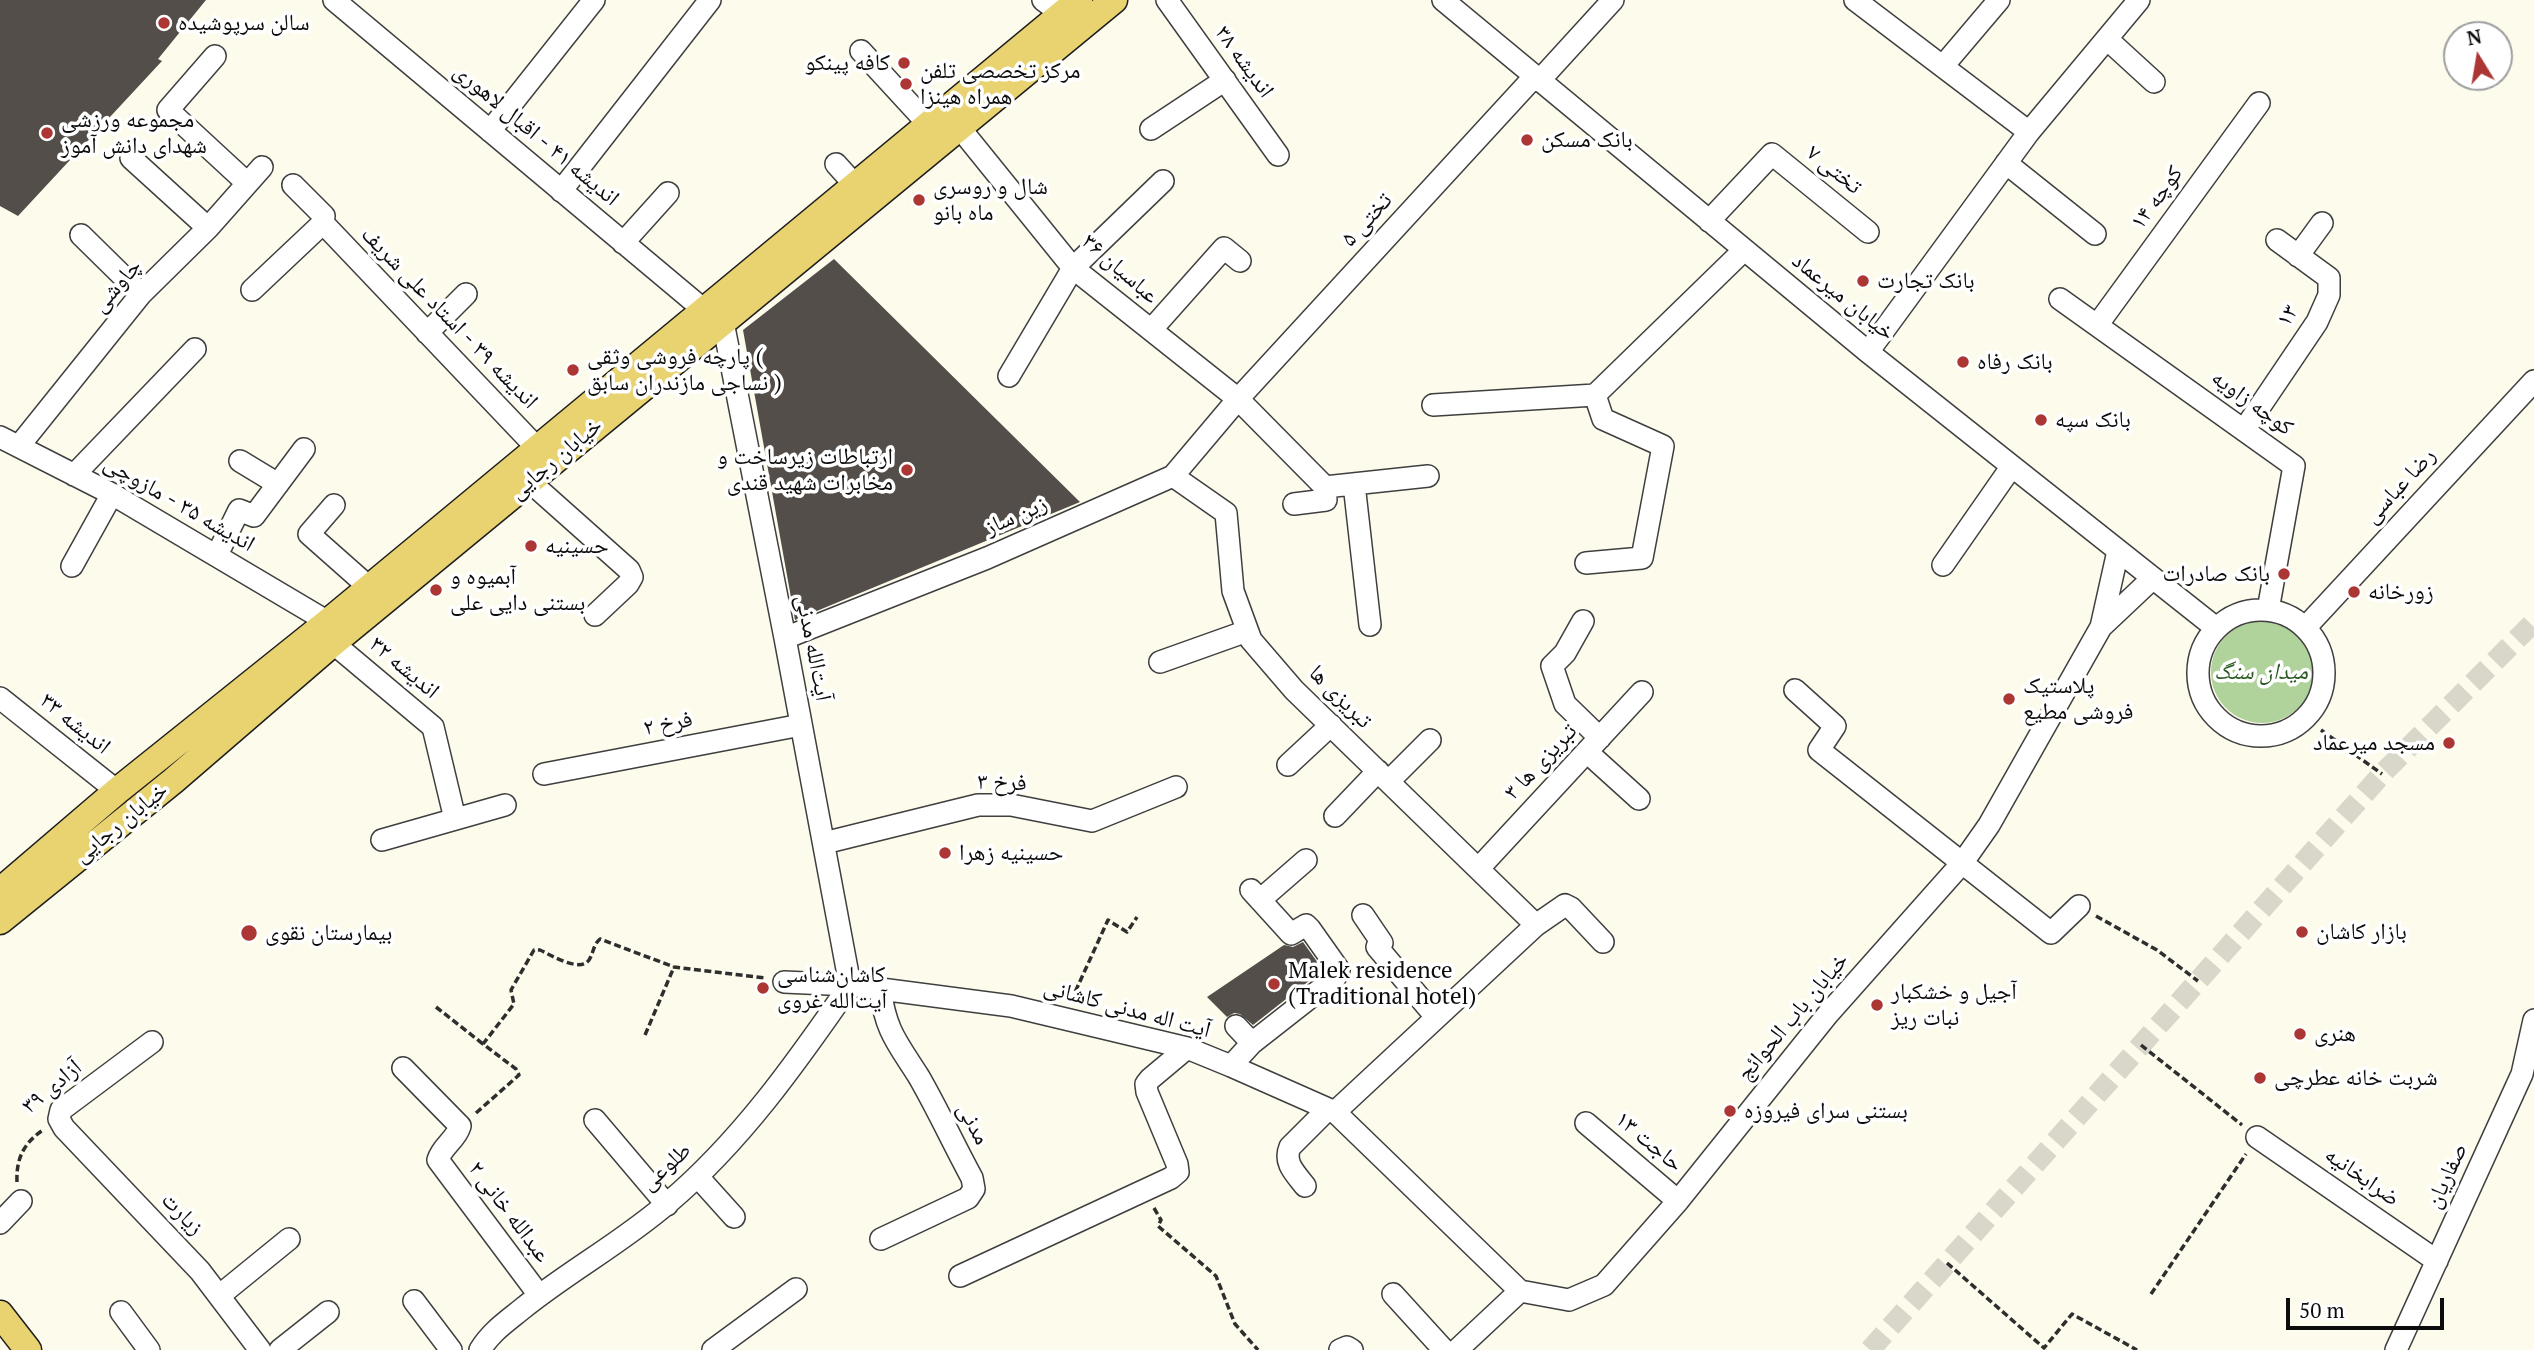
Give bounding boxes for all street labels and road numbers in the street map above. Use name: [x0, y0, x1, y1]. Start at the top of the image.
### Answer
street label: اندیشه ۳۸: [1209, 21, 1279, 103]
street label: اندیشه ۴۱ - اقبال لاهوری: [448, 58, 624, 212]
street label: تختی ۷: [1801, 139, 1867, 201]
street label: کوچه ۱۴: [2125, 161, 2189, 235]
street label: تختی ۵: [1336, 187, 1398, 253]
street label: اندیشه ۳۹ - استاد علی شریف: [355, 221, 543, 415]
street label: عباسیان ۳۶: [1076, 228, 1164, 310]
street label: خیابان میرعماد: [1786, 247, 1900, 347]
street label: چاوشی: [86, 253, 148, 319]
street label: ۱۳: [2271, 300, 2305, 332]
street label: کوچه زاویه: [2206, 364, 2298, 442]
street label: خیابان رجایی: [504, 412, 608, 506]
street label: رضا عباسی: [2358, 442, 2442, 530]
street label: اندیشه ۳۵ - مازوچی: [99, 450, 259, 558]
street label: زین ساز: [980, 490, 1052, 542]
street label: آیت‌الله مدنی: [789, 593, 837, 703]
street label: اندیشه ۳۲: [364, 631, 444, 705]
street label: تبریزی ها: [1303, 660, 1377, 734]
street label: اندیشه ۳۳: [34, 687, 116, 761]
street label: فرخ ۲: [641, 706, 695, 742]
street label: تبریزی ها ۳: [1499, 718, 1583, 806]
street label: فرخ ۳: [977, 768, 1027, 798]
street label: خیابان رجایی: [68, 777, 174, 869]
street label: خیابان باب الحوائج: [1731, 947, 1855, 1087]
street label: آیت اله مدنی کاشانی: [1041, 973, 1213, 1045]
street label: آزادی ۳۹: [16, 1054, 88, 1120]
street label: مدنی: [951, 1098, 995, 1150]
street label: حاجت ۱۳: [1609, 1106, 1689, 1178]
street label: طلوعی: [635, 1137, 697, 1197]
street label: صفاریان: [2420, 1139, 2474, 1213]
street label: ضرابخانیه: [2319, 1141, 2405, 1213]
street label: عبدالله خانی ۲: [462, 1156, 556, 1268]
street label: زیارت: [155, 1187, 209, 1241]

